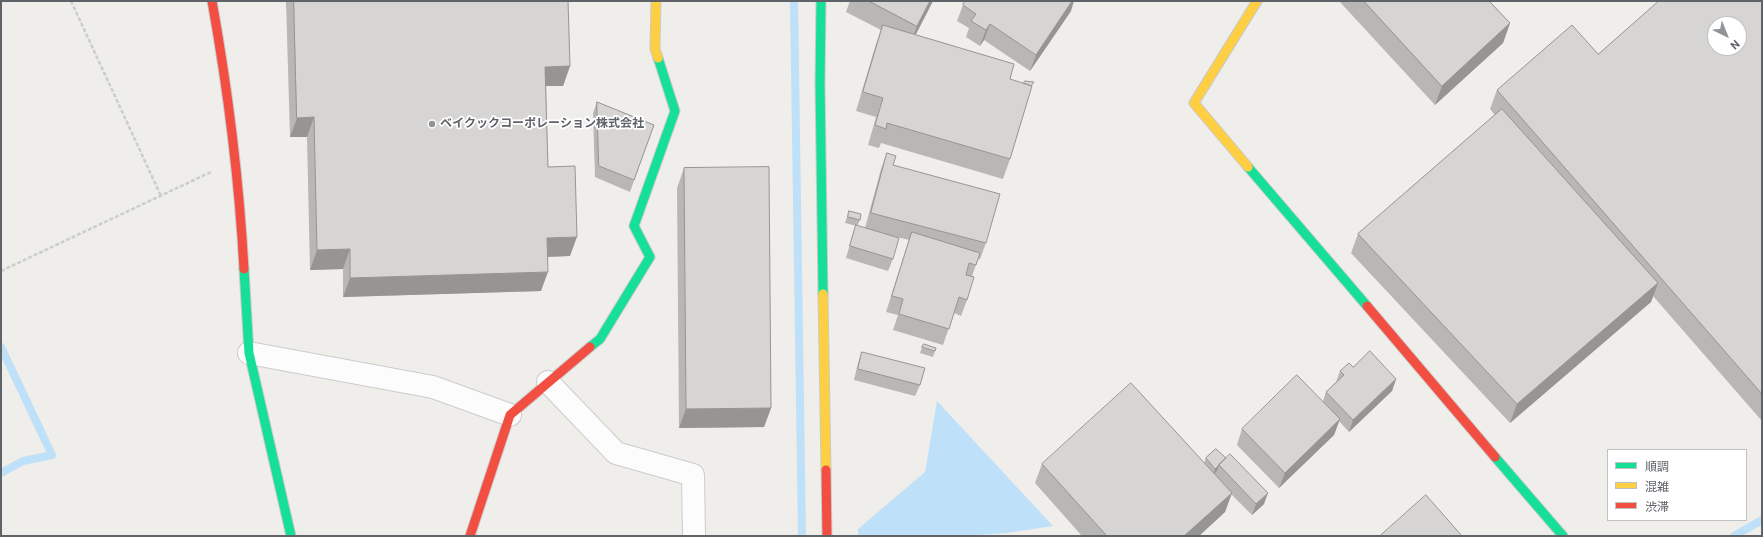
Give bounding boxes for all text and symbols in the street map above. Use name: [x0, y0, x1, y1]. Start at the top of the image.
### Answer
north arrow: [1707, 16, 1747, 56]
text: N: [1728, 37, 1742, 52]
place label: ベイクックコーポレーション株式会社: [440, 117, 644, 131]
marker: ベイクックコーポレーション株式会社: [427, 119, 437, 129]
legend: [1607, 449, 1747, 521]
text: 順調: [1645, 460, 1669, 474]
text: 混雑: [1645, 480, 1669, 494]
text: 渋滞: [1645, 500, 1669, 514]

